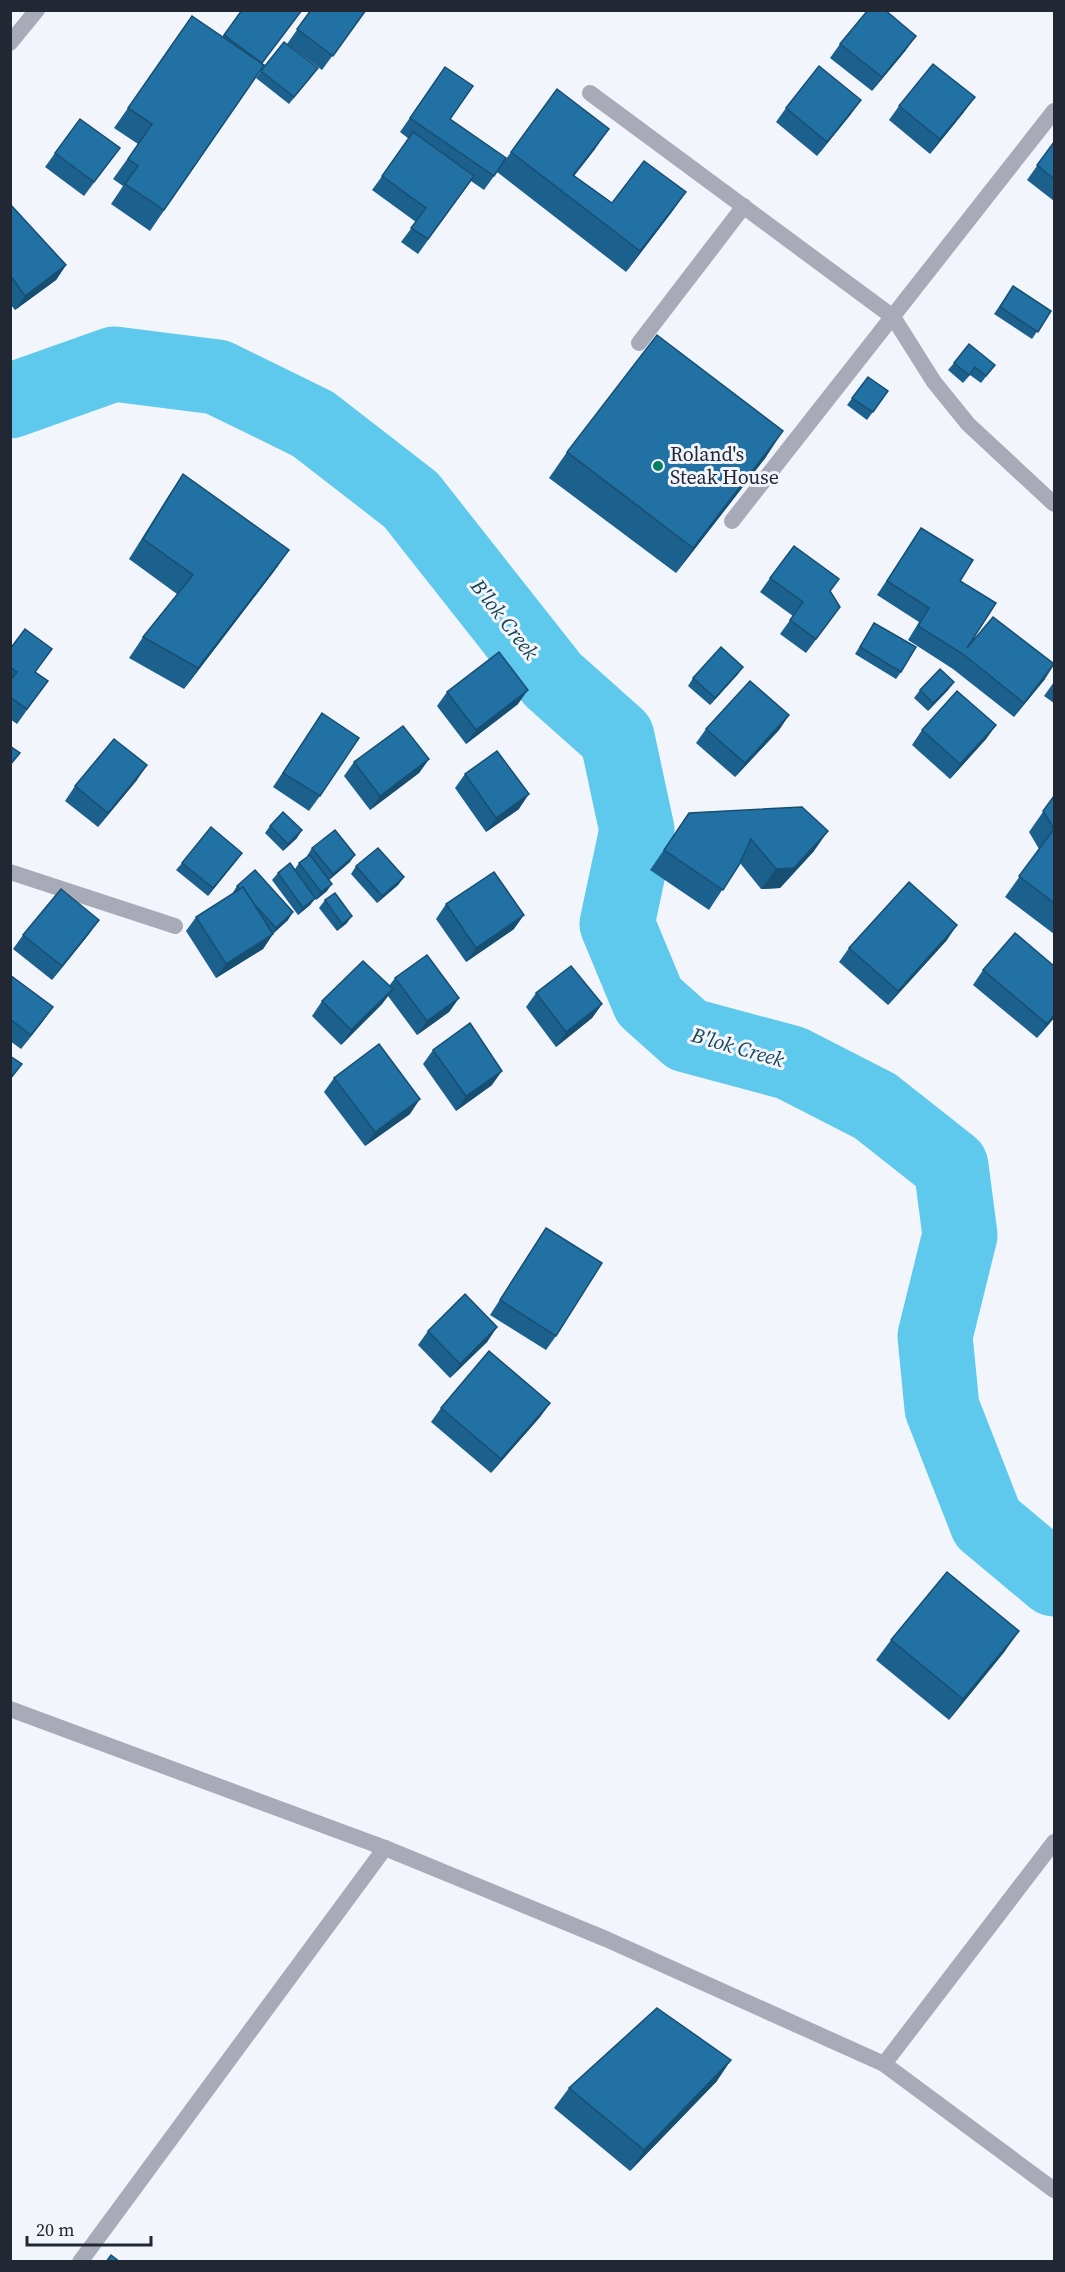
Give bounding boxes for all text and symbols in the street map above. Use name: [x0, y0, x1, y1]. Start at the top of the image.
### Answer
place label: Roland's Steak House: [670, 440, 779, 491]
marker: Roland's Steak House: [651, 459, 665, 473]
water label: B'lok Creek: [464, 572, 546, 665]
water label: B'lok Creek: [687, 1020, 788, 1074]
scale bar: [27, 2209, 152, 2247]
text: 20 m: [36, 2217, 74, 2242]

